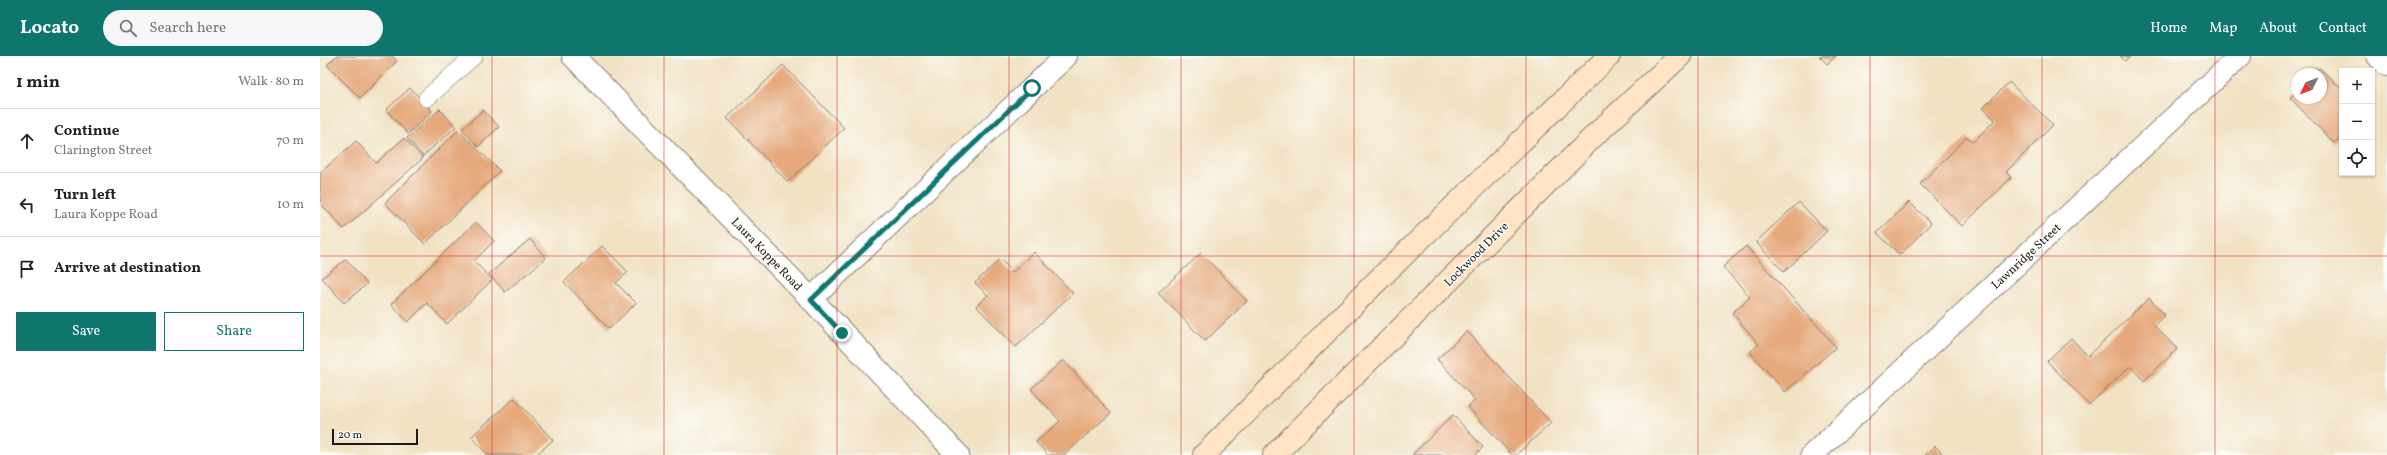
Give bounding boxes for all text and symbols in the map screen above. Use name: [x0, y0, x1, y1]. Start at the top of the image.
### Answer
search box: [103, 10, 383, 46]
text: Locato: [20, 15, 79, 41]
icon: search: [117, 17, 139, 39]
text: Search here: [149, 18, 226, 39]
text: Home: [2150, 19, 2187, 38]
text: Map: [2209, 19, 2237, 38]
text: About: [2259, 19, 2297, 38]
text: Contact: [2319, 19, 2367, 38]
north arrow: [2291, 68, 2327, 104]
map controls: [2339, 68, 2375, 176]
button: +: [2339, 68, 2375, 104]
text: 1 min: [16, 71, 60, 94]
text: Walk · 80 m: [238, 73, 304, 91]
route start: [1023, 79, 1041, 97]
button: −: [2339, 104, 2375, 140]
text: Continue: [54, 121, 119, 142]
icon: ahead: [16, 130, 38, 152]
text: 70 m: [276, 132, 304, 150]
button: locate: [2339, 140, 2375, 176]
text: Clarington Street: [54, 142, 152, 160]
text: Turn left: [54, 185, 116, 206]
icon: left: [16, 194, 38, 216]
text: 10 m: [277, 196, 304, 214]
text: Laura Koppe Road: [54, 206, 158, 224]
street label: Laura Koppe Road: [727, 215, 805, 295]
street label: Lockwood Drive: [1441, 219, 1513, 290]
street label: Lawnridge Street: [1988, 220, 2065, 293]
icon: arrive: [16, 258, 38, 280]
text: Arrive at destination: [54, 258, 201, 279]
button: Save: [16, 312, 156, 351]
button: Share: [164, 312, 304, 351]
route end: [833, 324, 851, 342]
scale bar: [332, 427, 418, 446]
text: 20 m: [338, 428, 362, 443]

